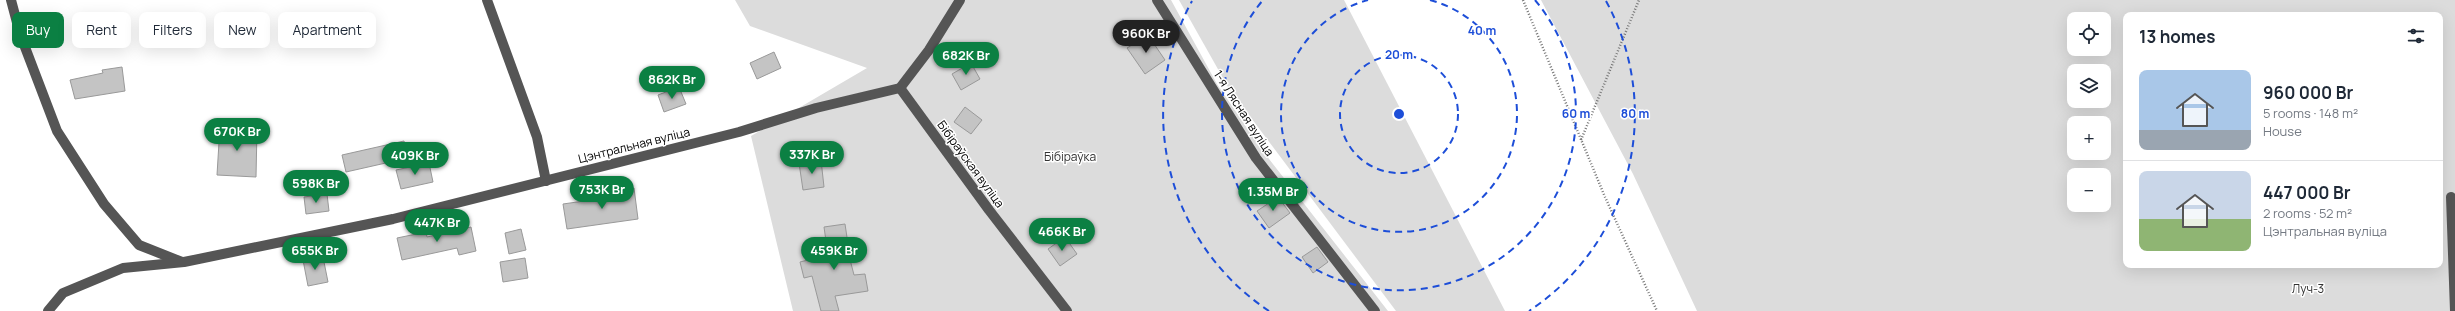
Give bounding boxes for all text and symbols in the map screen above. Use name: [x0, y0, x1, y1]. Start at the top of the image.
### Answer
chip: Buy: [12, 12, 64, 48]
chip: Rent: [72, 12, 131, 48]
chip: Filters: [139, 12, 206, 48]
chip: New: [214, 12, 270, 48]
chip: Apartment: [278, 12, 376, 48]
map controls: [2067, 12, 2111, 212]
button: locate: [2067, 12, 2111, 56]
pin: 960K Br: [1109, 20, 1183, 54]
text: 40 m: [1468, 22, 1496, 39]
text: 960K Br: [1122, 24, 1170, 42]
text: 13 homes: [2139, 25, 2215, 48]
icon: filters: [2405, 25, 2427, 47]
pin: 682K Br: [929, 42, 1003, 76]
text: 682K Br: [942, 46, 990, 64]
text: 20 m: [1385, 46, 1413, 63]
button: layers: [2067, 64, 2111, 108]
pin: 862K Br: [635, 66, 709, 100]
street label: 1-я Лясная вуліца: [1210, 67, 1278, 159]
text: 862K Br: [648, 70, 696, 88]
text: 960 000 Br: [2263, 81, 2353, 104]
icon: home: [2171, 86, 2219, 134]
text: 5 rooms · 148 m²: [2263, 104, 2358, 122]
text: 60 m: [1562, 105, 1590, 122]
text: 80 m: [1621, 105, 1649, 122]
centre of rings: [1392, 107, 1406, 121]
button: +: [2067, 116, 2111, 160]
street label: Бібіраўская вуліца: [934, 117, 1008, 211]
pin: 670K Br: [200, 118, 274, 152]
text: 670K Br: [213, 122, 261, 140]
text: House: [2263, 122, 2302, 140]
street label: Цэнтральная вуліца: [576, 123, 692, 167]
pin: 337K Br: [775, 141, 849, 175]
pin: 409K Br: [378, 142, 452, 176]
text: 337K Br: [789, 145, 835, 163]
text: 409K Br: [391, 146, 439, 164]
park label: Бібіраўка: [1044, 148, 1096, 165]
button: −: [2067, 168, 2111, 212]
pin: 598K Br: [279, 170, 353, 204]
text: 598K Br: [292, 174, 340, 192]
pin: 753K Br: [565, 176, 639, 210]
pin: 1.35M Br: [1232, 178, 1314, 212]
text: 753K Br: [579, 180, 625, 198]
text: 447 000 Br: [2263, 181, 2350, 204]
text: 1.35M Br: [1247, 182, 1299, 200]
icon: home: [2171, 187, 2219, 235]
text: 2 rooms · 52 m²: [2263, 204, 2352, 222]
pin: 447K Br: [400, 209, 474, 243]
text: 447K Br: [414, 213, 460, 231]
pin: 466K Br: [1025, 218, 1099, 252]
text: 466K Br: [1038, 222, 1086, 240]
text: Цэнтральная вуліца: [2263, 222, 2387, 240]
pin: 655K Br: [278, 237, 352, 271]
pin: 459K Br: [797, 237, 871, 271]
text: 655K Br: [291, 241, 339, 259]
text: 459K Br: [810, 241, 858, 259]
park label: Луч-3: [2292, 280, 2324, 297]

